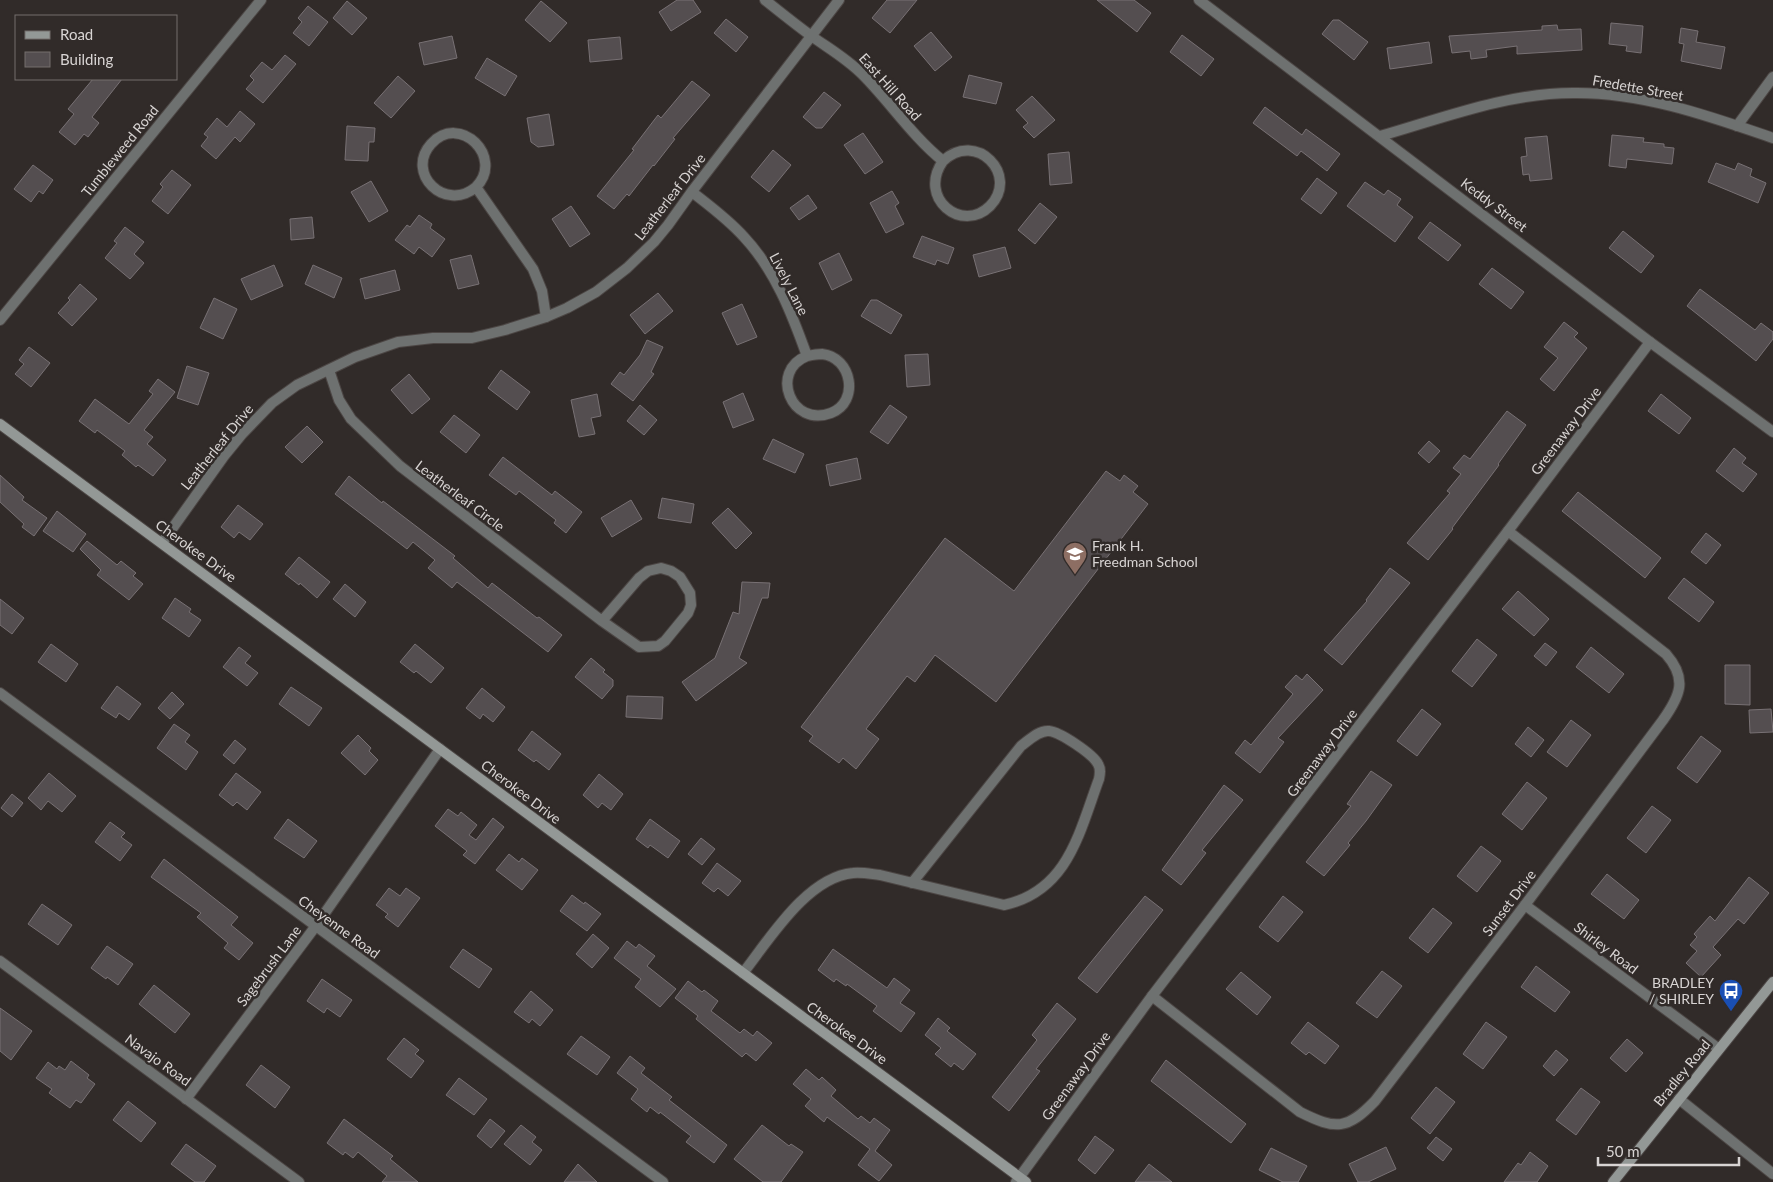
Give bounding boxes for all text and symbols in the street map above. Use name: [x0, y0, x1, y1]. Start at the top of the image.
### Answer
legend: [15, 15, 178, 80]
text: Road: [60, 25, 93, 43]
street label: East Hill Road: [856, 49, 925, 124]
text: Building: [60, 50, 113, 68]
street label: Fredette Street: [1591, 71, 1685, 104]
street label: Tumbleweed Road: [78, 102, 162, 200]
street label: Leatherleaf Drive: [630, 150, 709, 243]
street label: Keddy Street: [1458, 174, 1531, 235]
street label: Lively Lane: [766, 250, 812, 318]
street label: Greenaway Drive: [1527, 383, 1604, 478]
street label: Leatherleaf Drive: [177, 400, 256, 493]
street label: Leatherleaf Circle: [412, 457, 508, 535]
street label: Cherokee Drive: [153, 516, 240, 586]
place label: Frank H. Freedman School: [1092, 537, 1198, 570]
school or university icon: Frank H. Freedman School: [1062, 541, 1088, 575]
street label: Greenaway Drive: [1283, 705, 1360, 800]
street label: Cherokee Drive: [478, 756, 565, 827]
street label: Sunset Drive: [1478, 866, 1539, 939]
street label: Cheyenne Road: [295, 891, 383, 962]
street label: Shirley Road: [1571, 918, 1642, 977]
street label: Sagebrush Lane: [233, 922, 304, 1009]
place label: BRADLEY / SHIRLEY: [1649, 974, 1714, 1007]
bus stop icon: BRADLEY / SHIRLEY: [1718, 978, 1744, 1012]
street label: Cherokee Drive: [804, 998, 891, 1068]
street label: Greenaway Drive: [1038, 1028, 1114, 1124]
street label: Navajo Road: [122, 1030, 195, 1089]
street label: Bradley Road: [1650, 1036, 1714, 1109]
scale bar: [1598, 1134, 1739, 1166]
text: 50 m: [1606, 1142, 1640, 1160]

